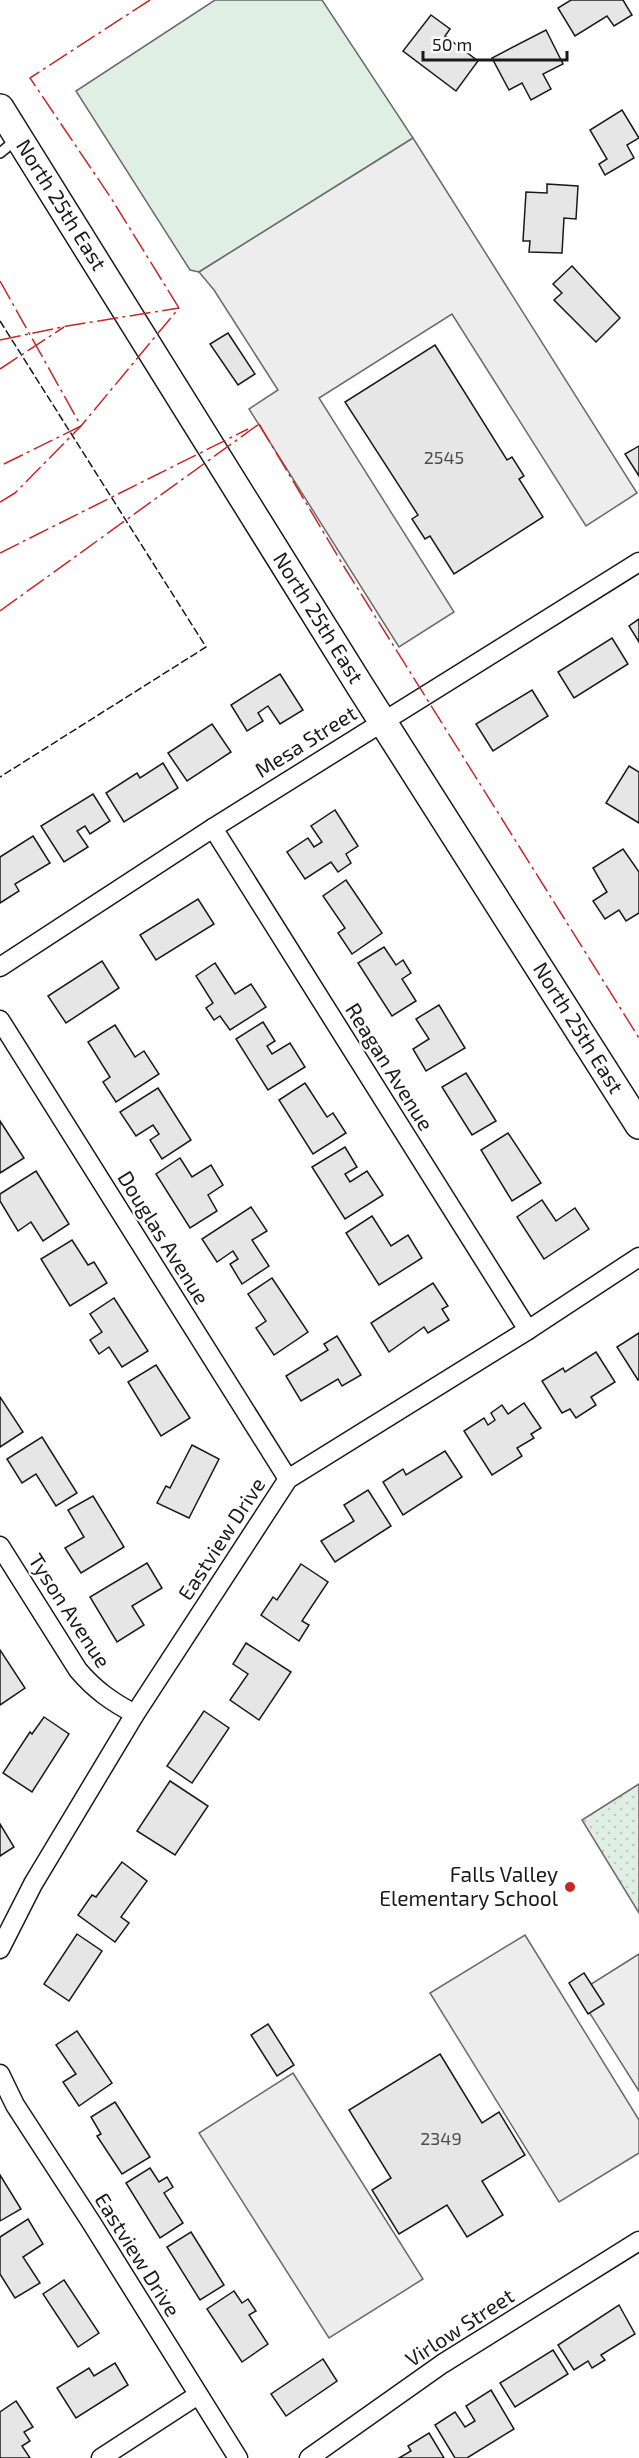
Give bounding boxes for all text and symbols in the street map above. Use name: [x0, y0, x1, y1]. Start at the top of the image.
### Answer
scale bar: [423, 24, 567, 62]
text: 50 m: [432, 33, 472, 55]
street label: North 25th East: [12, 134, 113, 274]
house number: 2545: [424, 446, 464, 468]
street label: North 25th East: [269, 547, 370, 687]
street label: Mesa Street: [250, 700, 361, 782]
street label: North 25th East: [529, 957, 630, 1097]
street label: Reagan Avenue: [341, 998, 439, 1135]
street label: Douglas Avenue: [113, 1166, 215, 1309]
street label: Eastview Drive: [172, 1472, 270, 1604]
street label: Tyson Avenue: [24, 1548, 116, 1672]
place label: Falls Valley Elementary School: [379, 1861, 559, 1910]
marker: Falls Valley Elementary School: [563, 1880, 577, 1894]
house number: 2349: [420, 2127, 462, 2149]
street label: Eastview Drive: [90, 2188, 186, 2321]
street label: Virlow Street: [400, 2282, 518, 2371]

